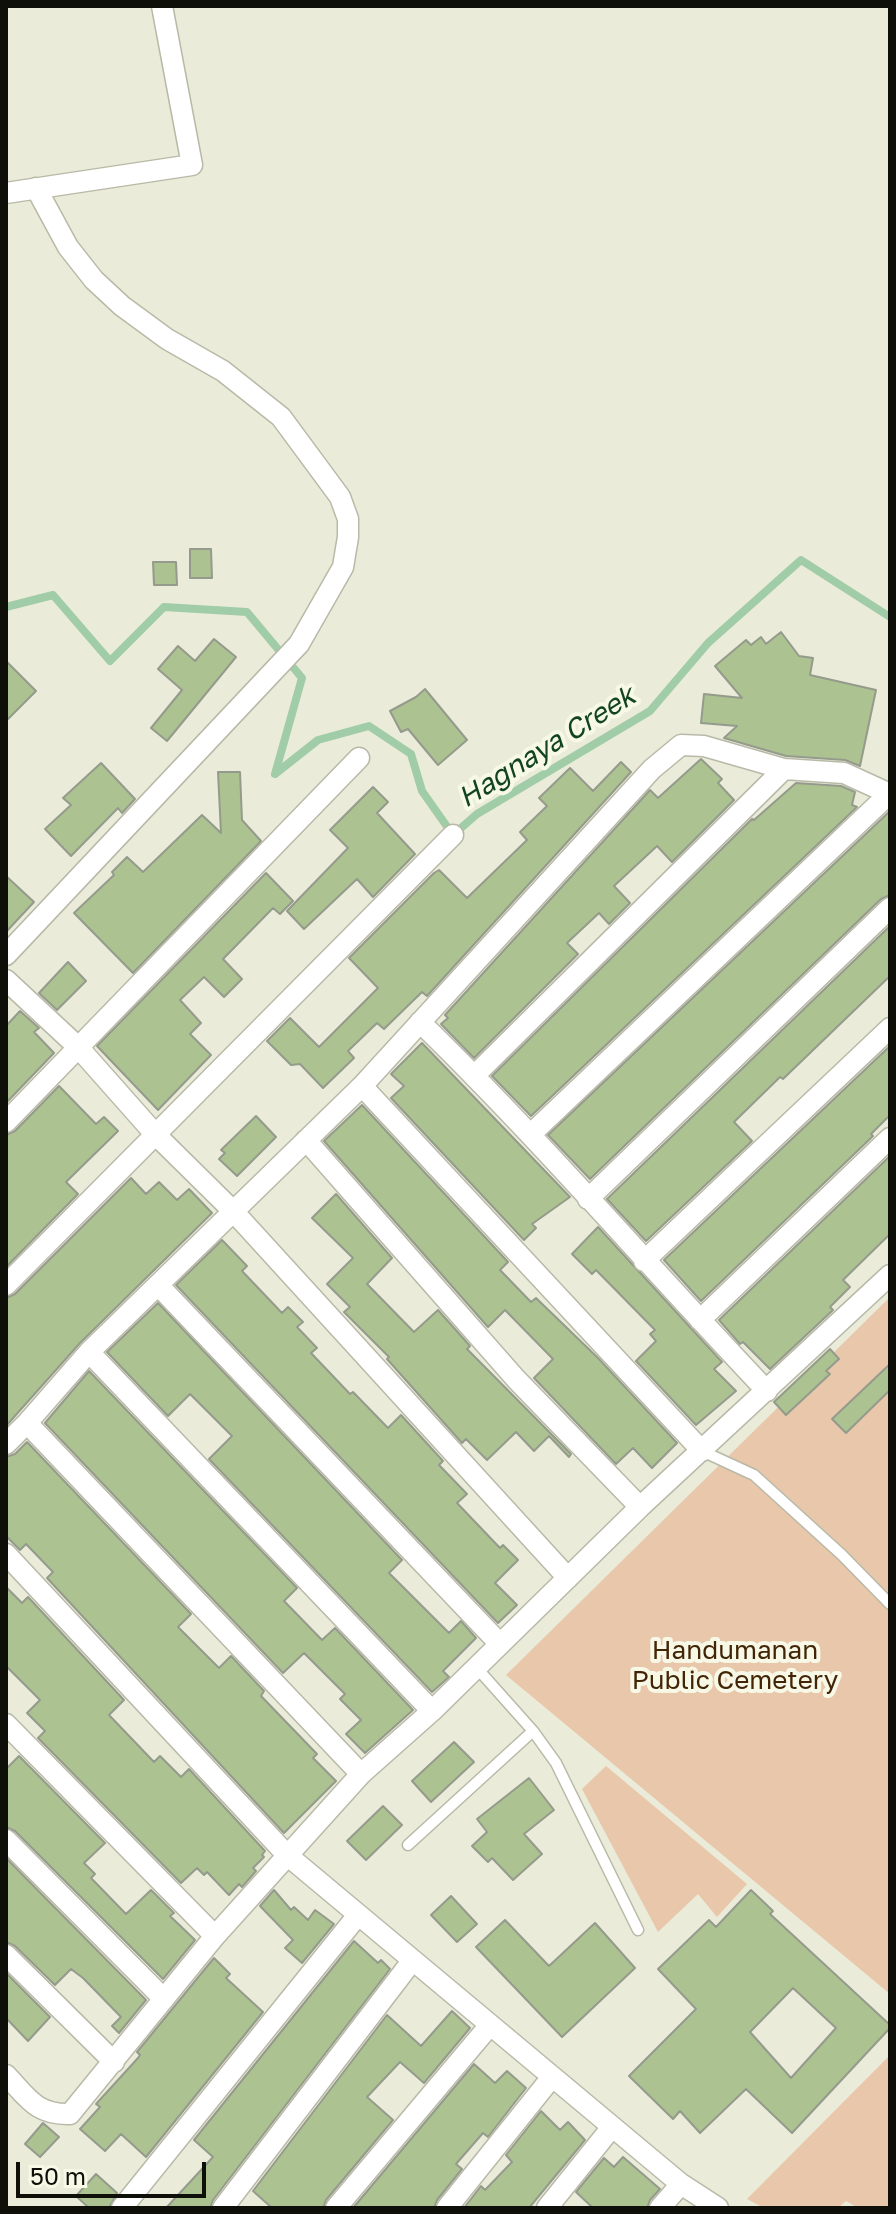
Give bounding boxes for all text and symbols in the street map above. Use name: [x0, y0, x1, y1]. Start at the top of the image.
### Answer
water label: Hagnaya Creek: [452, 679, 642, 815]
park label: Handumanan Public Cemetery: [632, 1635, 838, 1696]
scale bar: [20, 2146, 210, 2196]
text: 50 m: [30, 2161, 86, 2190]

